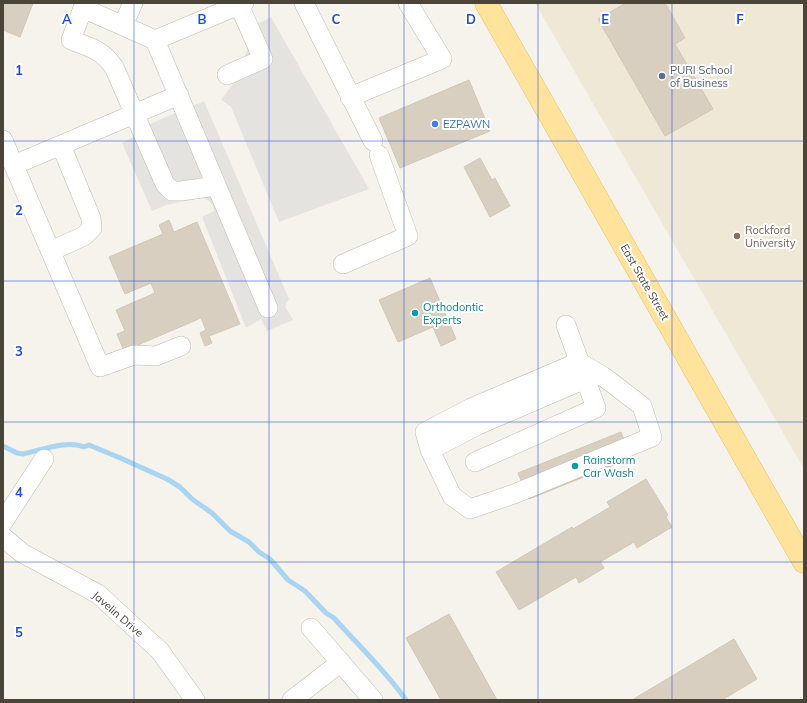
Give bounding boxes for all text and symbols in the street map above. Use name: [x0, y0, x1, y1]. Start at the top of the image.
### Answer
text: A: [62, 11, 72, 27]
text: B: [198, 11, 207, 27]
text: C: [332, 11, 341, 27]
text: D: [466, 11, 476, 27]
text: E: [601, 11, 609, 27]
text: F: [736, 11, 744, 27]
text: 1: [15, 62, 23, 78]
place label: PURI School of Business: [670, 63, 732, 90]
marker: PURI School of Business: [657, 71, 667, 81]
place label: EZPAWN: [443, 117, 490, 131]
marker: EZPAWN: [430, 119, 440, 129]
text: 2: [15, 202, 23, 218]
place label: Rockford University: [745, 223, 796, 250]
marker: Rockford University: [732, 231, 742, 241]
street label: East State Street: [618, 241, 672, 323]
place label: Orthodontic Experts: [423, 300, 484, 327]
marker: Orthodontic Experts: [410, 308, 420, 318]
text: 3: [15, 343, 23, 359]
place label: Rainstorm Car Wash: [583, 453, 635, 480]
marker: Rainstorm Car Wash: [570, 461, 580, 471]
text: 4: [15, 484, 23, 500]
street label: Javelin Drive: [90, 588, 146, 640]
text: 5: [15, 624, 23, 640]

